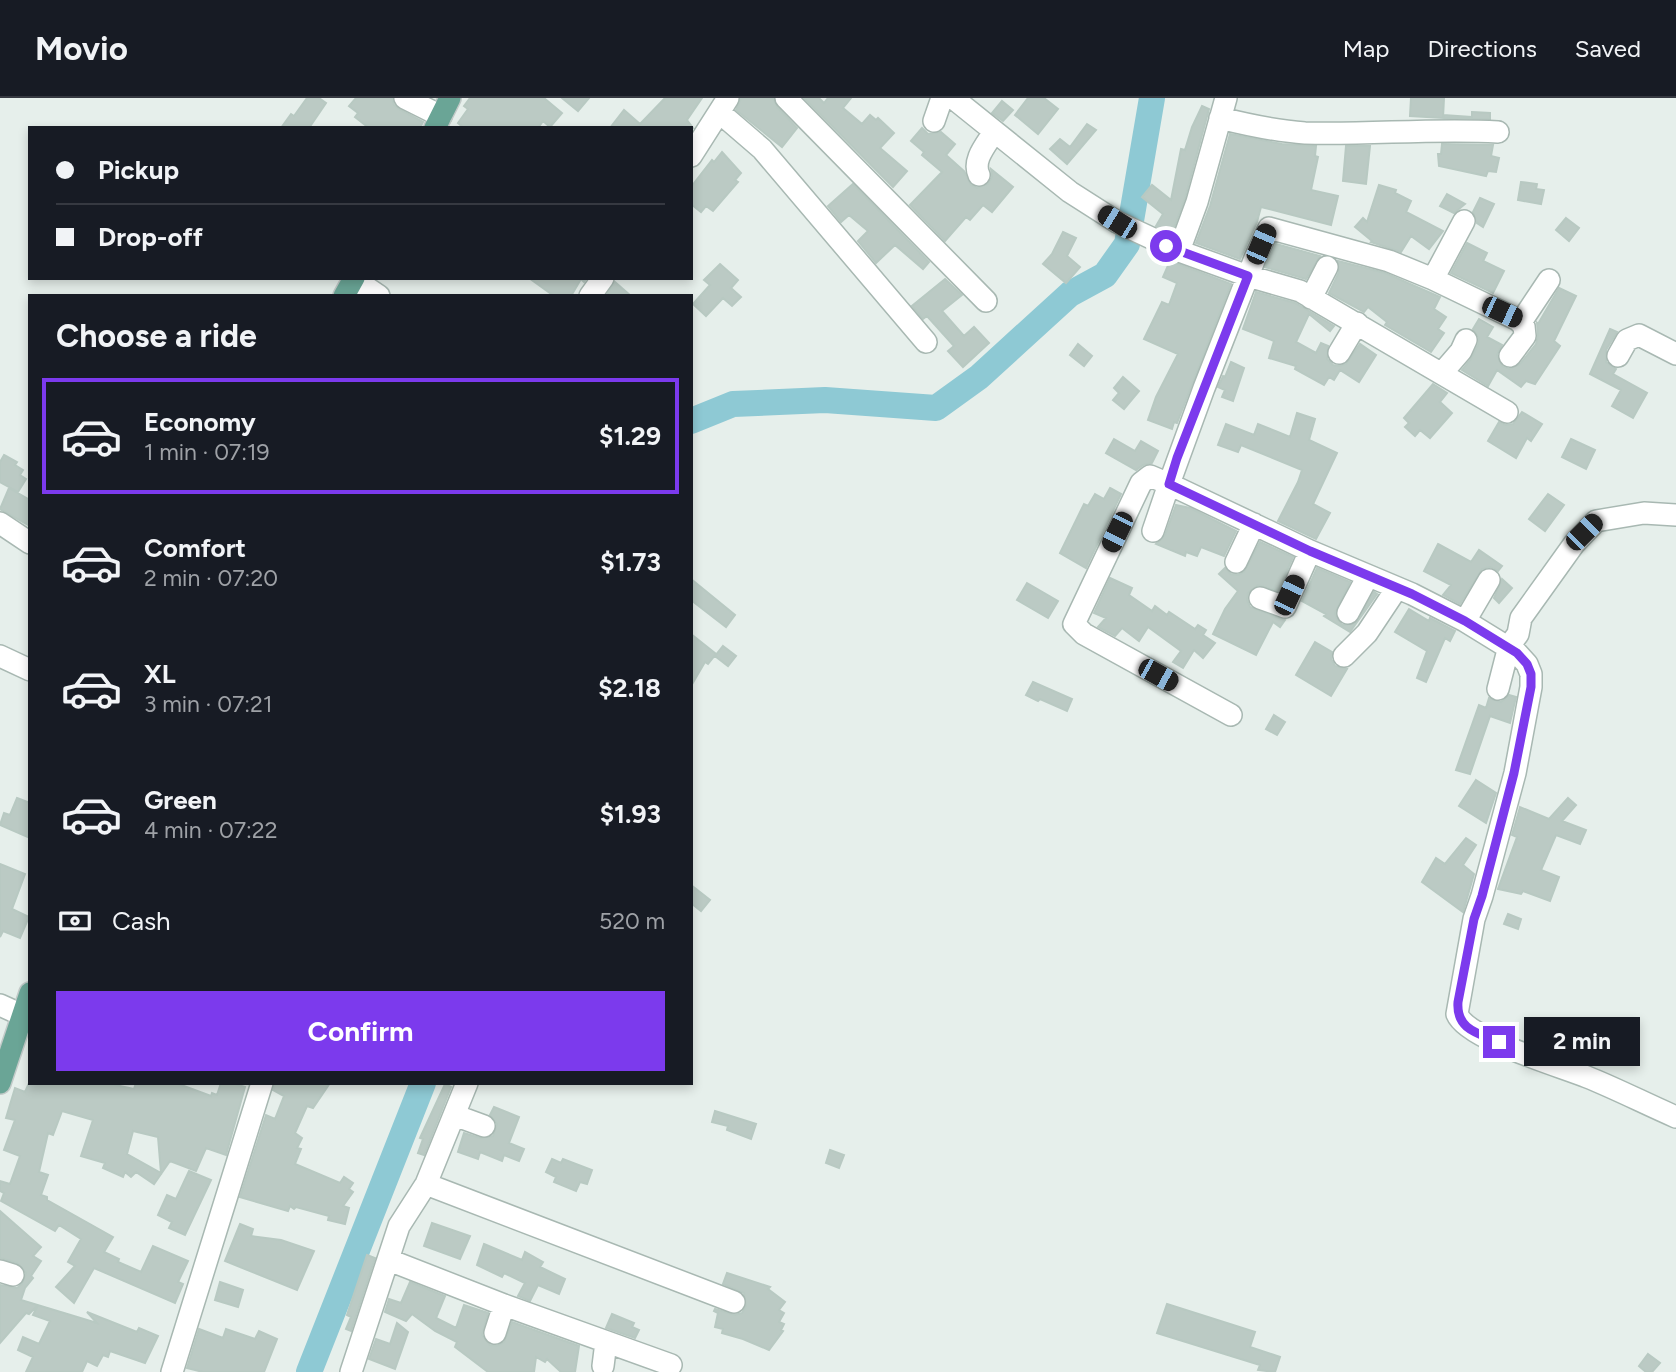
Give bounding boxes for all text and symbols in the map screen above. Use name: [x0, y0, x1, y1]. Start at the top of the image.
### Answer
text: Movio: [35, 29, 128, 68]
text: Map: [1343, 34, 1389, 63]
text: Directions: [1427, 34, 1537, 63]
text: Saved: [1575, 34, 1641, 63]
text: Pickup: [98, 154, 179, 186]
car: [1094, 202, 1141, 242]
text: Drop-off: [98, 221, 203, 253]
car: [1244, 221, 1279, 267]
route start: [1150, 230, 1182, 262]
car: [1479, 294, 1526, 330]
text: Choose a ride: [56, 317, 257, 355]
icon: car: [60, 405, 123, 468]
text: Economy: [144, 406, 256, 438]
text: $1.29: [599, 420, 661, 452]
text: 1 min · 07:19: [144, 438, 270, 466]
car: [1099, 509, 1136, 555]
car: [1562, 510, 1607, 554]
icon: car: [60, 531, 123, 594]
text: Comfort: [144, 532, 246, 564]
text: $1.73: [600, 546, 661, 578]
text: 2 min · 07:20: [144, 564, 278, 592]
car: [1271, 572, 1308, 618]
car: [1135, 656, 1182, 694]
icon: car: [60, 657, 123, 720]
text: XL: [144, 658, 176, 690]
text: $2.18: [598, 672, 661, 704]
text: 3 min · 07:21: [144, 690, 272, 718]
icon: car: [60, 783, 123, 846]
text: Green: [144, 784, 217, 816]
text: $1.93: [600, 798, 661, 830]
text: 4 min · 07:22: [144, 816, 278, 844]
icon: cash: [56, 902, 94, 940]
text: Cash: [112, 905, 171, 937]
text: 520 m: [599, 907, 665, 935]
button: Confirm: [56, 991, 665, 1071]
callout: 2 min: [1524, 1018, 1639, 1066]
route end: [1483, 1026, 1515, 1058]
text: 2 min: [1553, 1027, 1611, 1055]

